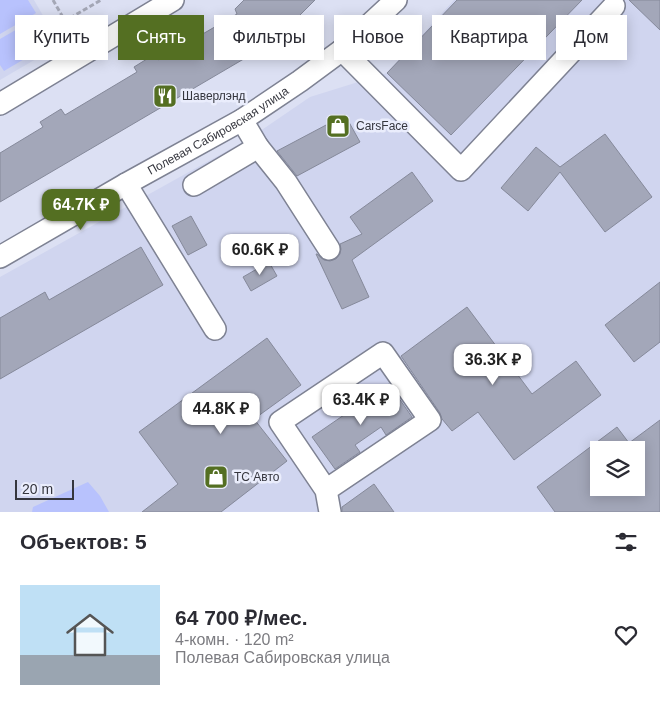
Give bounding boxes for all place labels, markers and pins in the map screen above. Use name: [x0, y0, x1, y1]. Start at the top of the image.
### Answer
restaurant icon: Шаверлэнд: [152, 83, 178, 109]
place label: Шаверлэнд: [182, 89, 246, 103]
shop icon: CarsFace: [325, 113, 351, 139]
place label: CarsFace: [356, 119, 408, 133]
pin: 64.7K ₽: [35, 188, 127, 231]
pin: 60.6K ₽: [214, 234, 306, 276]
pin: 36.3K ₽: [447, 344, 539, 386]
pin: 63.4K ₽: [315, 384, 407, 426]
pin: 44.8K ₽: [175, 392, 267, 435]
shop icon: ТС Авто: [203, 464, 229, 490]
place label: ТС Авто: [234, 470, 280, 484]

